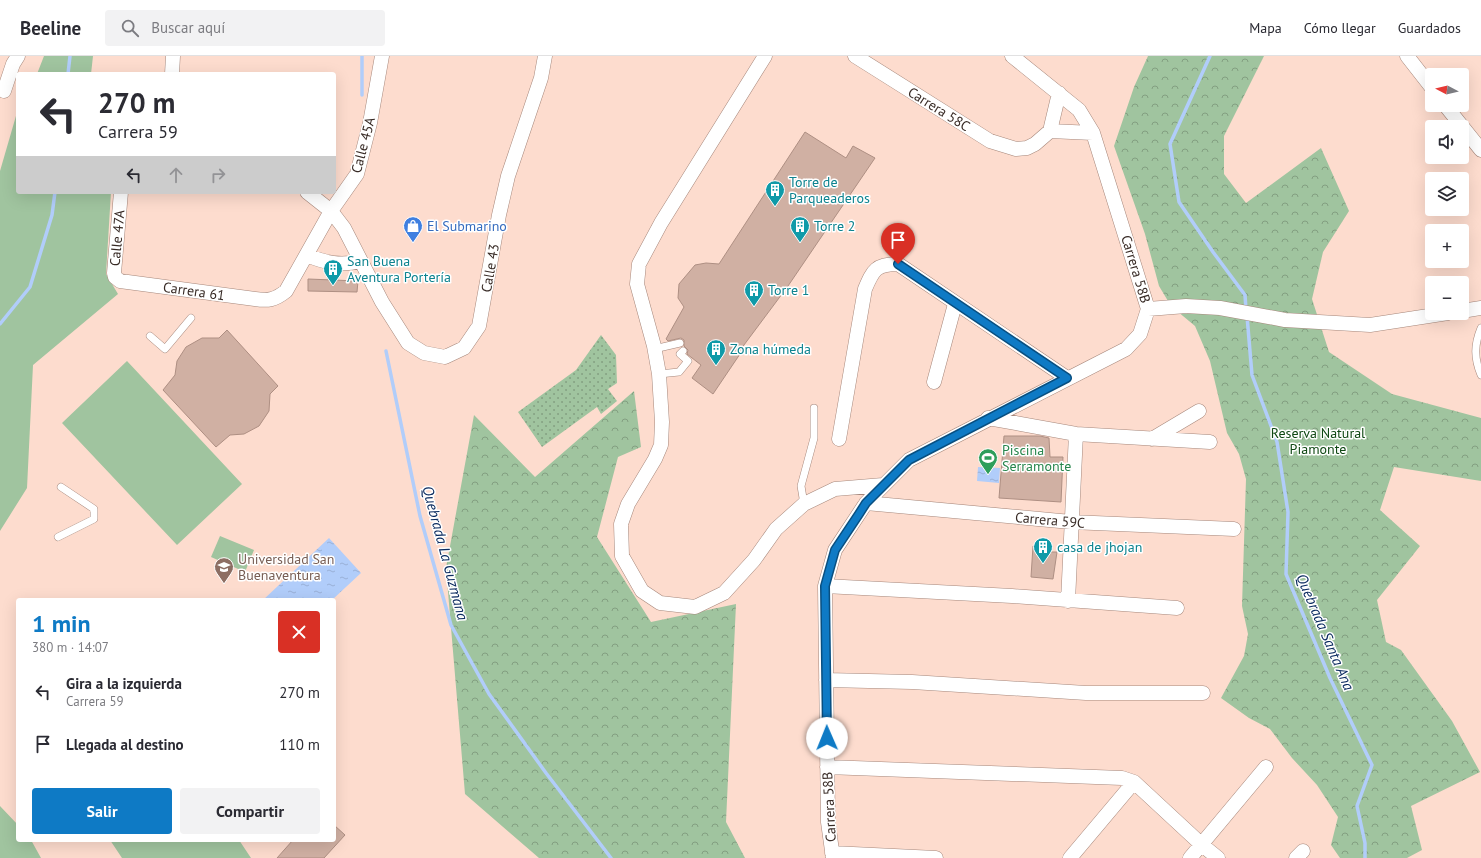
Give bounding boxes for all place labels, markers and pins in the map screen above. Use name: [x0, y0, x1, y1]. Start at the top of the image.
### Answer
place label: Torre de Parqueaderos: [789, 173, 870, 207]
building icon: Torre de Parqueaderos: [764, 179, 786, 207]
shop icon: El Submarino: [402, 215, 424, 243]
building icon: Torre 2: [789, 215, 811, 243]
place label: El Submarino: [427, 217, 507, 235]
place label: Torre 2: [814, 217, 855, 235]
pin: [881, 223, 915, 264]
place label: San Buena Aventura Portería: [347, 252, 451, 286]
building icon: San Buena Aventura Portería: [322, 258, 344, 286]
building icon: Torre 1: [743, 279, 765, 307]
place label: Torre 1: [768, 281, 809, 299]
building icon: Zona húmeda: [705, 338, 727, 366]
place label: Zona húmeda: [730, 340, 811, 358]
place label: Piscina Serramonte: [1002, 441, 1071, 475]
sports icon: Piscina Serramonte: [977, 447, 999, 475]
building icon: casa de jhojan: [1032, 536, 1054, 564]
place label: casa de jhojan: [1057, 538, 1142, 556]
place label: Universidad San Buenaventura: [238, 550, 334, 584]
school or university icon: Universidad San Buenaventura: [213, 556, 235, 584]

